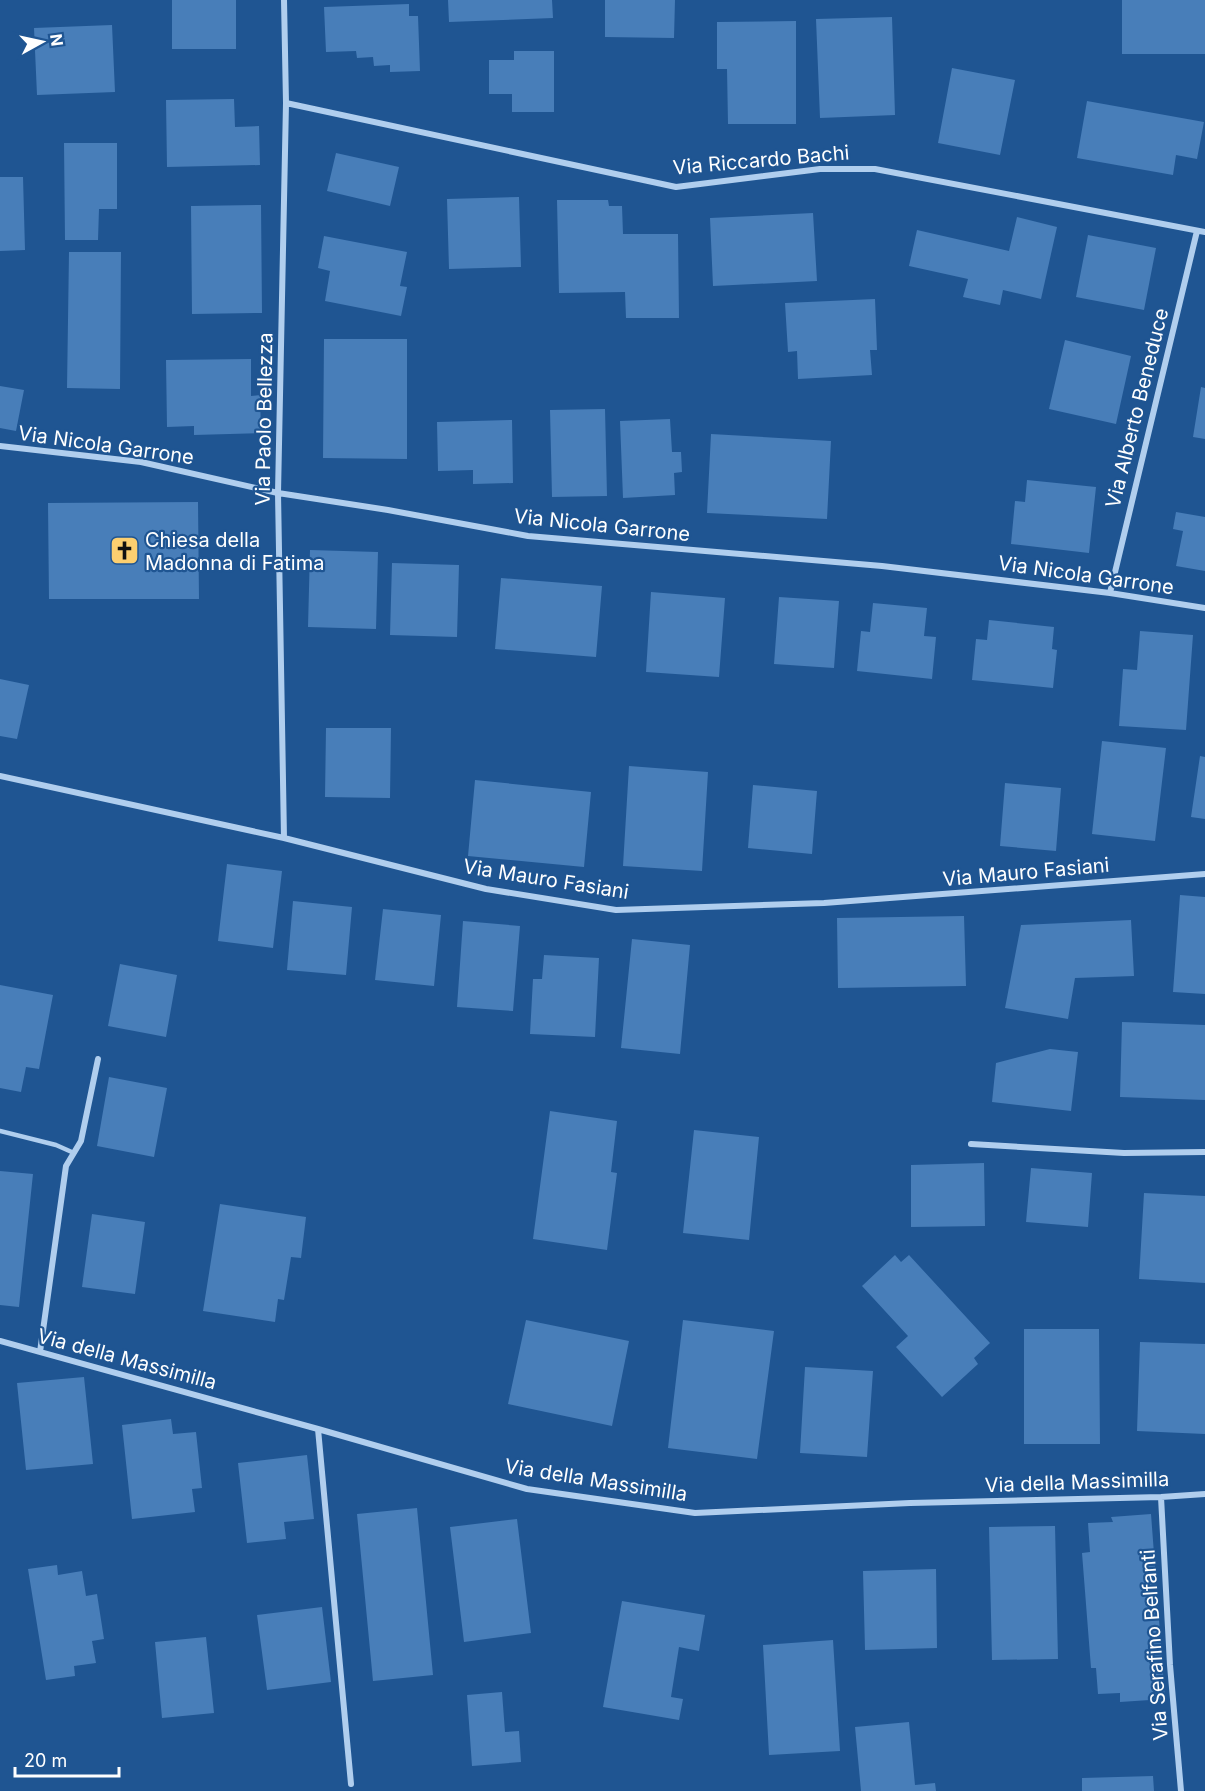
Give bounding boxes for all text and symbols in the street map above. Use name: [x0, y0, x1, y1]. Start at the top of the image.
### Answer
north arrow: [12, 12, 72, 72]
text: N: [46, 32, 68, 47]
street label: Via Riccardo Bachi: [672, 140, 850, 180]
street label: Via Alberto Beneduce: [1101, 306, 1173, 510]
street label: Via Paolo Bellezza: [250, 332, 278, 506]
street label: Via Nicola Garrone: [17, 421, 195, 469]
street label: Via Nicola Garrone: [513, 504, 691, 546]
place label: Chiesa della Madonna di Fatima: [145, 528, 324, 575]
church icon: Chiesa della Madonna di Fatima: [108, 535, 140, 567]
street label: Via Nicola Garrone: [997, 551, 1175, 599]
street label: Via Mauro Fasiani: [942, 853, 1110, 891]
street label: Via Mauro Fasiani: [462, 854, 630, 904]
street label: Via della Massimilla: [35, 1324, 219, 1394]
street label: Via della Massimilla: [503, 1454, 689, 1506]
street label: Via della Massimilla: [984, 1467, 1170, 1497]
street label: Via Serafino Belfanti: [1135, 1549, 1173, 1741]
scale bar: [15, 1740, 118, 1778]
text: 20 m: [24, 1750, 67, 1771]

